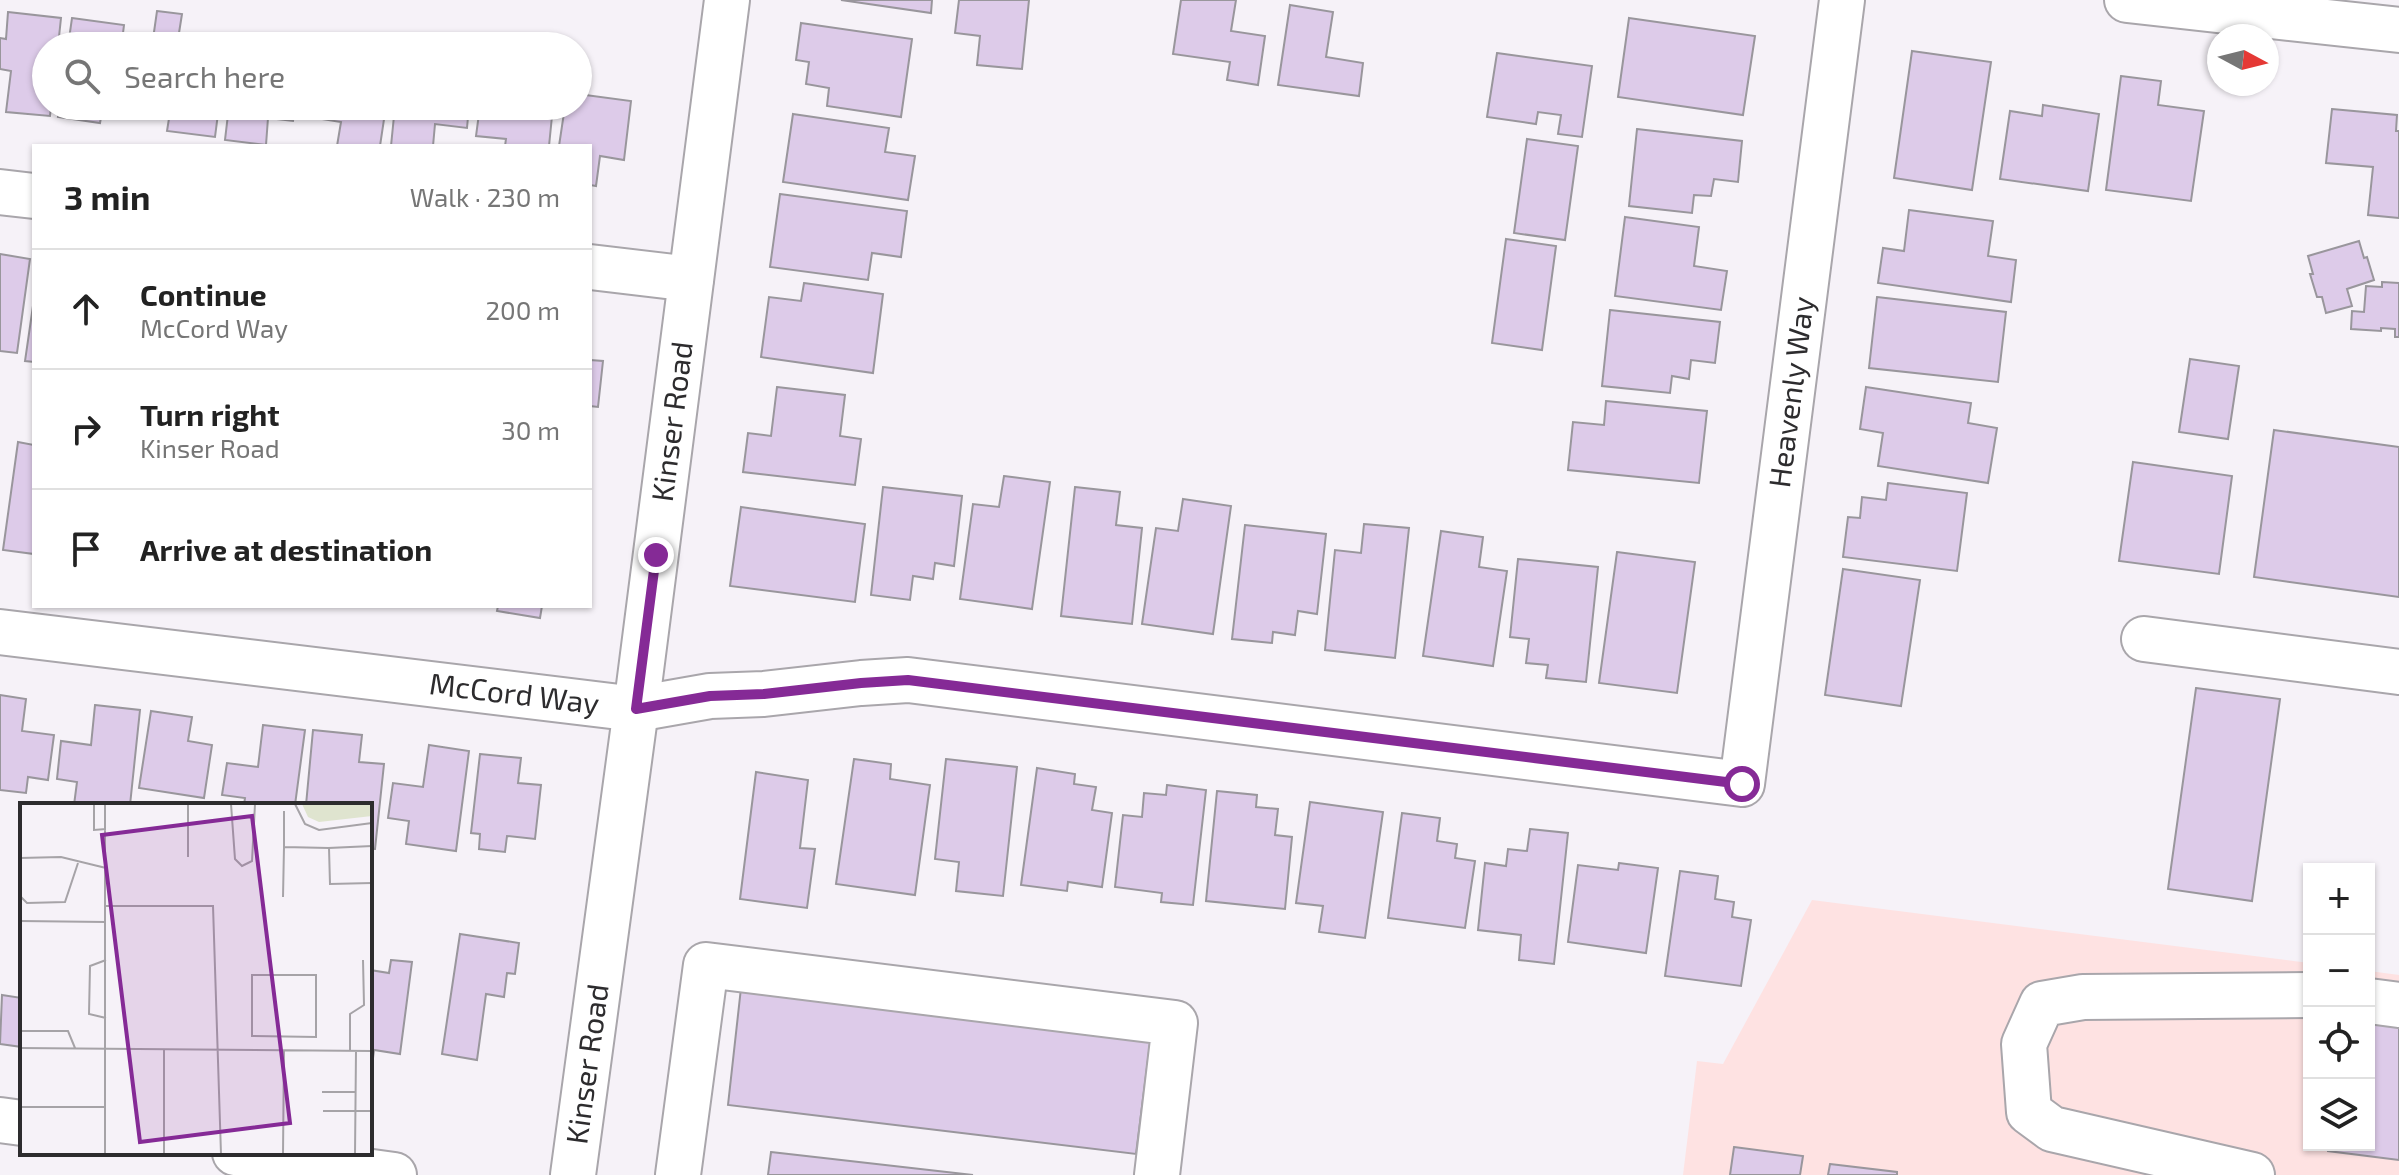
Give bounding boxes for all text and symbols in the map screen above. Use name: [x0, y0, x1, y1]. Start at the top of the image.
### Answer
north arrow: [2207, 24, 2279, 96]
search box: [32, 32, 592, 120]
icon: search: [60, 54, 104, 98]
text: Search here: [124, 58, 285, 94]
text: 3 min: [64, 176, 150, 217]
text: Walk · 230 m: [410, 181, 560, 212]
text: Continue: [140, 276, 267, 312]
icon: ahead: [64, 287, 108, 331]
text: 200 m: [485, 294, 560, 325]
street label: Heavenly Way: [1760, 294, 1820, 490]
text: McCord Way: [140, 312, 288, 343]
street label: Kinser Road: [643, 339, 699, 504]
text: Turn right: [140, 396, 280, 432]
icon: right: [64, 407, 108, 451]
text: 30 m: [501, 414, 560, 445]
text: Kinser Road: [140, 432, 280, 463]
icon: arrive: [64, 527, 108, 571]
text: Arrive at destination: [140, 531, 432, 567]
route end: [638, 537, 674, 573]
street label: McCord Way: [428, 664, 602, 720]
route start: [1724, 766, 1760, 802]
inset map: [20, 803, 372, 1155]
map controls: [2303, 863, 2375, 1151]
button: +: [2303, 863, 2375, 935]
button: −: [2303, 935, 2375, 1007]
street label: Kinser Road: [557, 981, 615, 1146]
button: locate: [2303, 1007, 2375, 1079]
button: layers: [2303, 1079, 2375, 1151]

